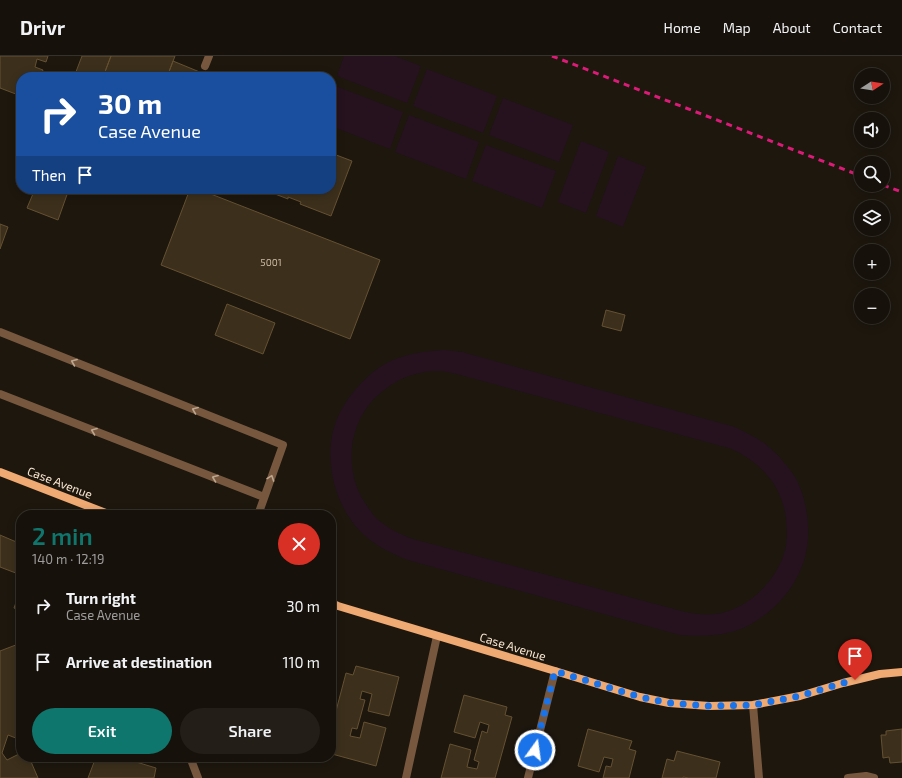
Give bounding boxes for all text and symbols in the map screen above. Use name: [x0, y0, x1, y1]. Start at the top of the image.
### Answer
text: Drivr: [20, 16, 65, 39]
text: Home: [664, 19, 701, 36]
text: Map: [723, 19, 751, 36]
text: About: [773, 19, 811, 36]
text: Contact: [833, 19, 882, 36]
north arrow: [854, 68, 890, 104]
map controls: [854, 68, 890, 324]
text: 30 m: [98, 86, 162, 120]
icon: right: [32, 88, 84, 140]
button: sound: [854, 112, 890, 148]
text: Case Avenue: [98, 120, 201, 142]
button: search: [854, 156, 890, 192]
icon: arrive: [74, 164, 96, 186]
text: Then: [32, 166, 66, 184]
button: layers: [854, 200, 890, 236]
button: +: [854, 244, 890, 280]
house number: 5001: [260, 256, 282, 268]
button: −: [854, 288, 890, 324]
one-way arrow: [71, 358, 78, 366]
one-way arrow: [192, 406, 199, 414]
one-way arrow: [90, 427, 97, 435]
street label: Case Avenue: [25, 463, 95, 501]
one-way arrow: [211, 475, 219, 483]
one-way arrow: [266, 475, 275, 482]
text: 2 min: [32, 521, 93, 550]
button: close: [278, 523, 320, 565]
text: 140 m · 12:19: [32, 551, 104, 567]
text: Turn right: [66, 589, 136, 607]
icon: right: [32, 595, 54, 617]
text: 30 m: [286, 597, 320, 615]
text: Case Avenue: [66, 607, 140, 623]
street label: Case Avenue: [478, 629, 548, 663]
pin: [838, 639, 872, 680]
icon: arrive: [844, 645, 866, 667]
icon: arrive: [32, 651, 54, 673]
text: Arrive at destination: [66, 653, 212, 671]
text: 110 m: [283, 653, 320, 671]
button: Exit: [32, 708, 172, 754]
button: Share: [180, 708, 320, 754]
position arrow: [514, 729, 556, 771]

